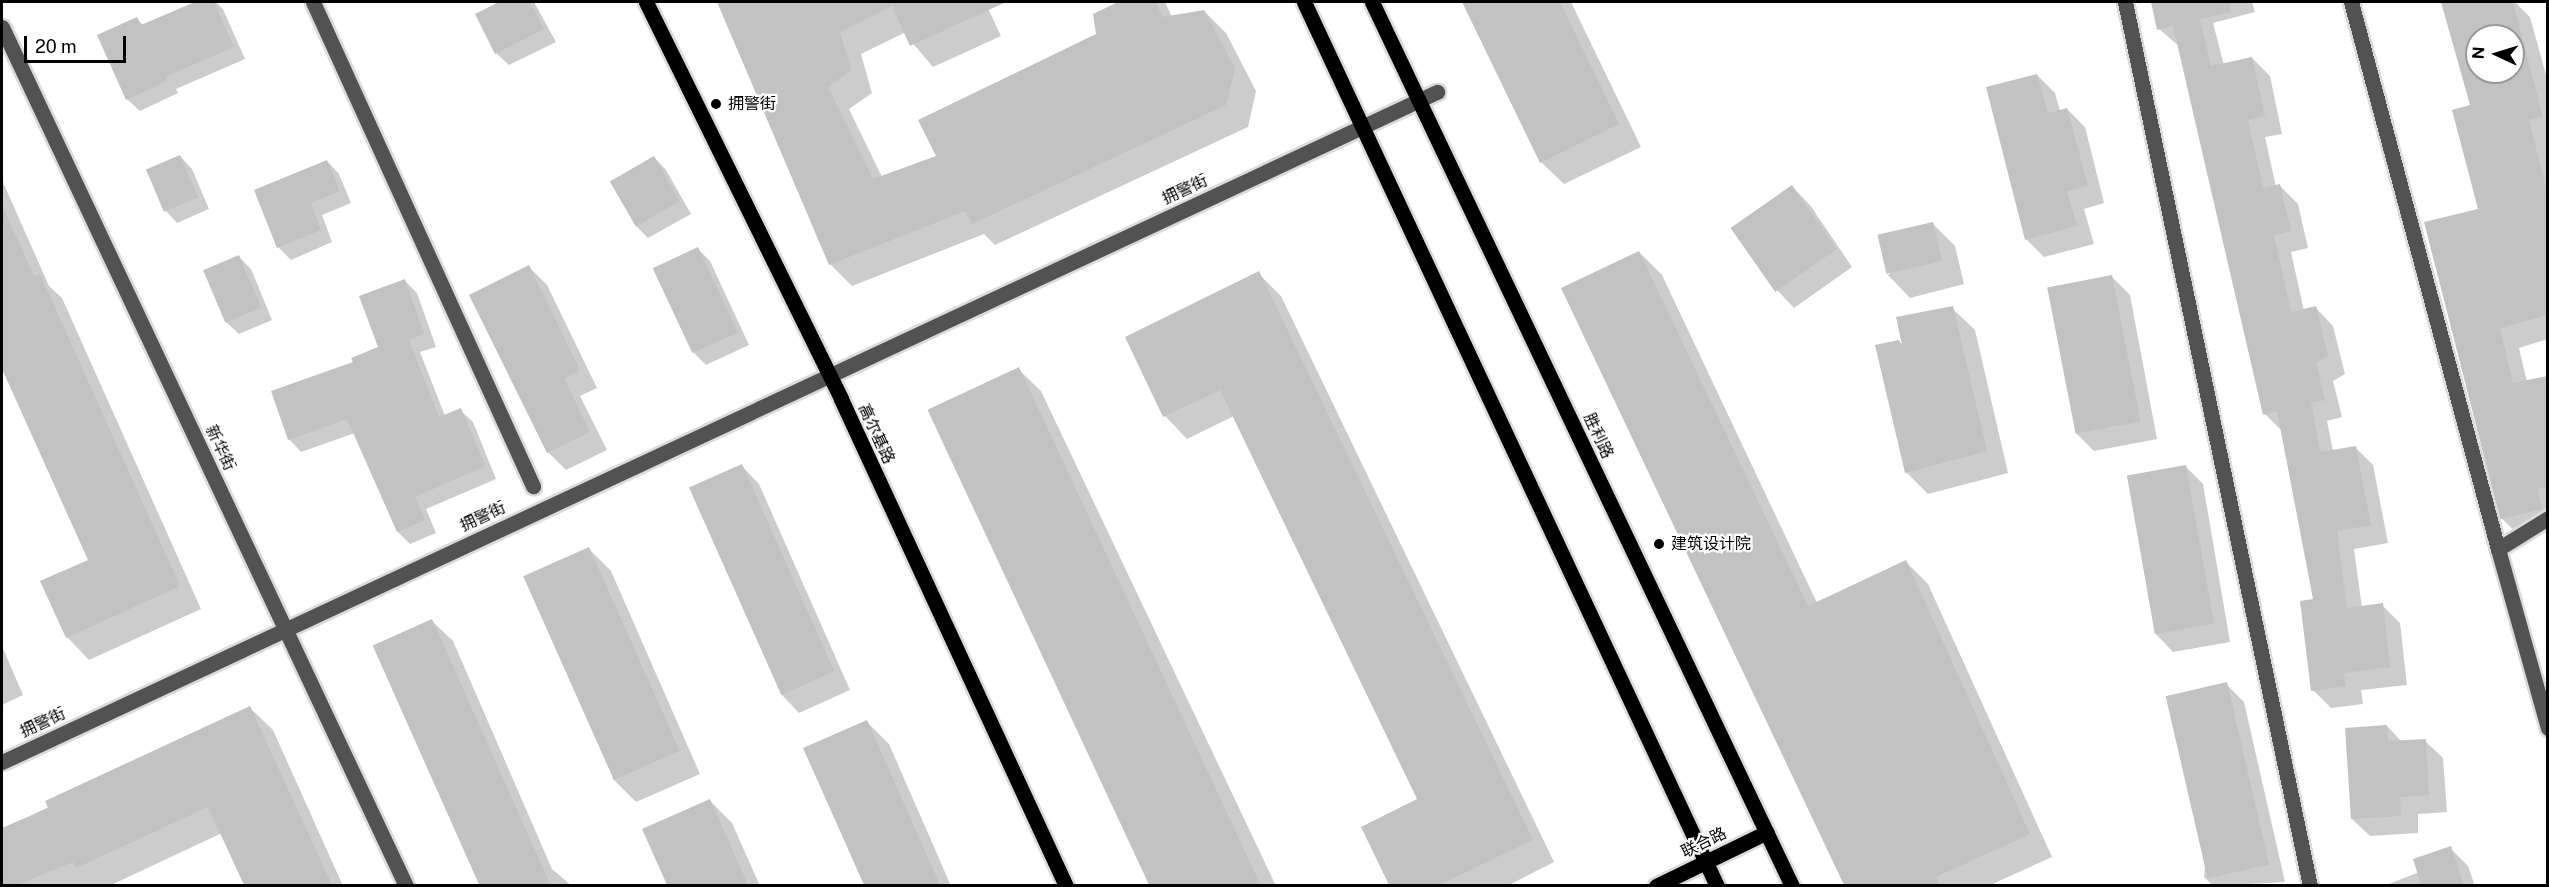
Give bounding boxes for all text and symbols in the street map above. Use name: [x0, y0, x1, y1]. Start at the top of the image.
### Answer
scale bar: [27, 24, 129, 62]
north arrow: [2465, 24, 2525, 84]
text: 20 m: [35, 36, 77, 57]
text: N: [2469, 46, 2488, 60]
place label: 拥警街: [728, 94, 776, 114]
marker: 拥警街: [709, 97, 723, 111]
street label: 拥警街: [1159, 171, 1211, 209]
street label: 高尔基路: [854, 401, 898, 467]
street label: 胜利路: [1579, 410, 1617, 462]
street label: 新华街: [201, 422, 239, 474]
street label: 拥警街: [457, 498, 509, 536]
place label: 建筑设计院: [1671, 534, 1751, 554]
marker: 建筑设计院: [1652, 537, 1666, 551]
street label: 拥警街: [17, 704, 69, 742]
street label: 联合路: [1678, 824, 1730, 862]

